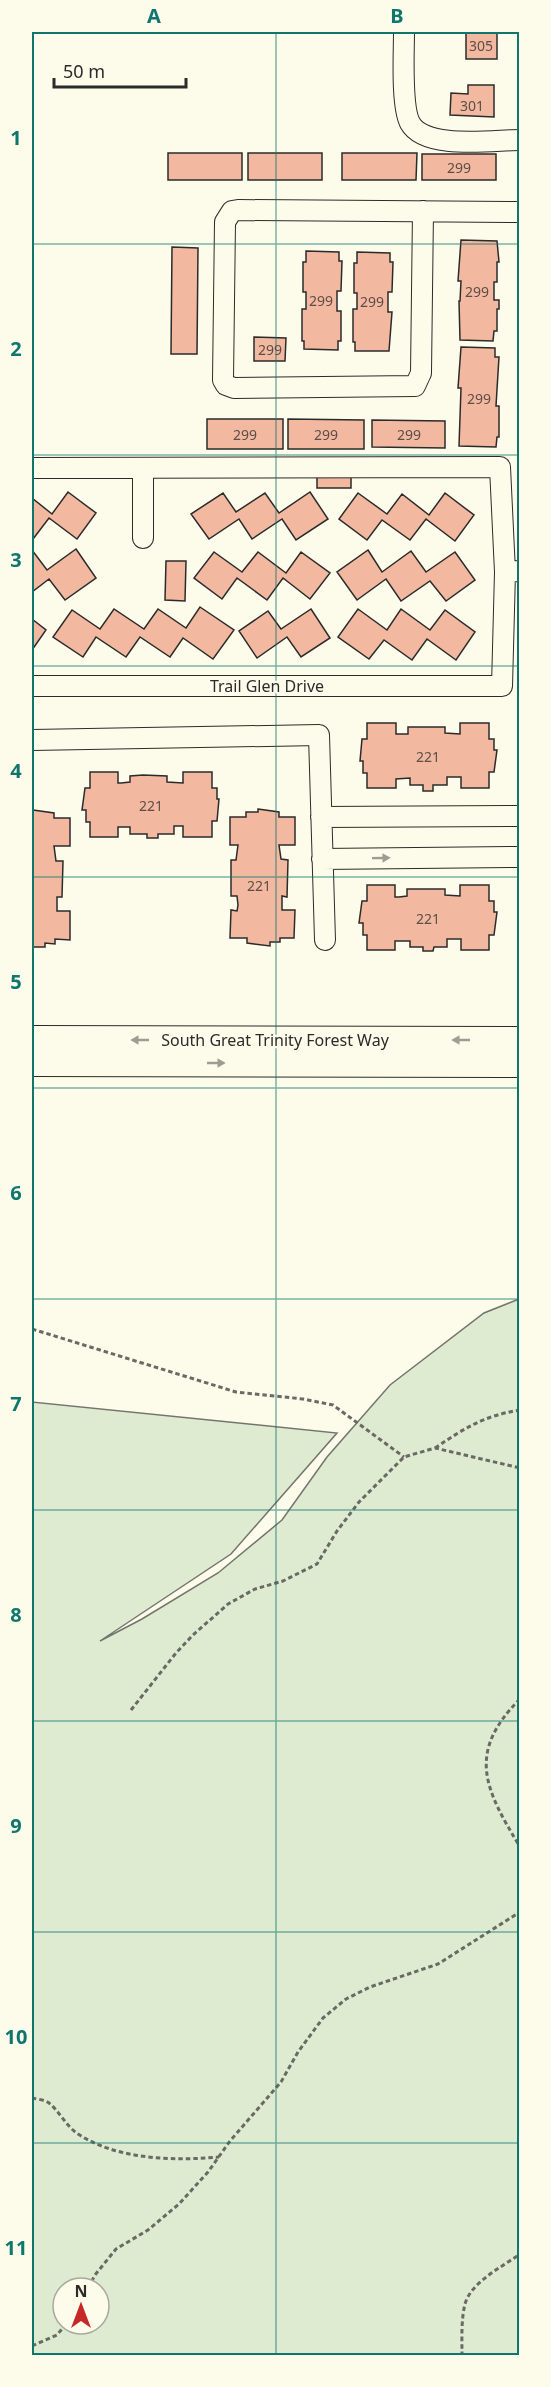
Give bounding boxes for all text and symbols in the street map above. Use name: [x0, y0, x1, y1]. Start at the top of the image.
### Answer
text: A: [147, 2, 161, 29]
text: B: [390, 2, 404, 29]
house number: 305: [469, 36, 493, 55]
scale bar: [54, 51, 186, 89]
text: 50 m: [63, 59, 105, 83]
house number: 301: [460, 96, 484, 115]
text: 1: [10, 124, 22, 151]
house number: 299: [447, 158, 471, 177]
house number: 299: [465, 282, 489, 301]
house number: 299: [309, 291, 333, 310]
house number: 299: [360, 292, 384, 311]
text: 2: [10, 335, 22, 362]
house number: 299: [258, 340, 282, 359]
house number: 299: [467, 389, 491, 408]
house number: 299: [233, 425, 257, 444]
house number: 299: [314, 425, 338, 444]
house number: 299: [397, 425, 421, 444]
text: 3: [10, 546, 22, 573]
street label: Trail Glen Drive: [210, 675, 324, 697]
house number: 221: [416, 747, 440, 766]
text: 4: [10, 757, 22, 784]
house number: 221: [139, 796, 163, 815]
one-way arrow: [371, 854, 390, 863]
house number: 221: [247, 876, 271, 895]
house number: 221: [416, 909, 440, 928]
text: 5: [10, 968, 22, 995]
street label: South Great Trinity Forest Way: [161, 1029, 390, 1051]
one-way arrow: [130, 1035, 149, 1045]
one-way arrow: [451, 1035, 470, 1045]
one-way arrow: [206, 1058, 225, 1068]
text: 6: [10, 1179, 22, 1206]
text: 7: [10, 1390, 22, 1417]
text: 8: [10, 1601, 22, 1628]
text: 9: [10, 1812, 22, 1839]
text: 10: [5, 2023, 27, 2050]
text: 11: [5, 2234, 27, 2261]
north arrow: [51, 2276, 111, 2336]
text: N: [74, 2280, 88, 2302]

